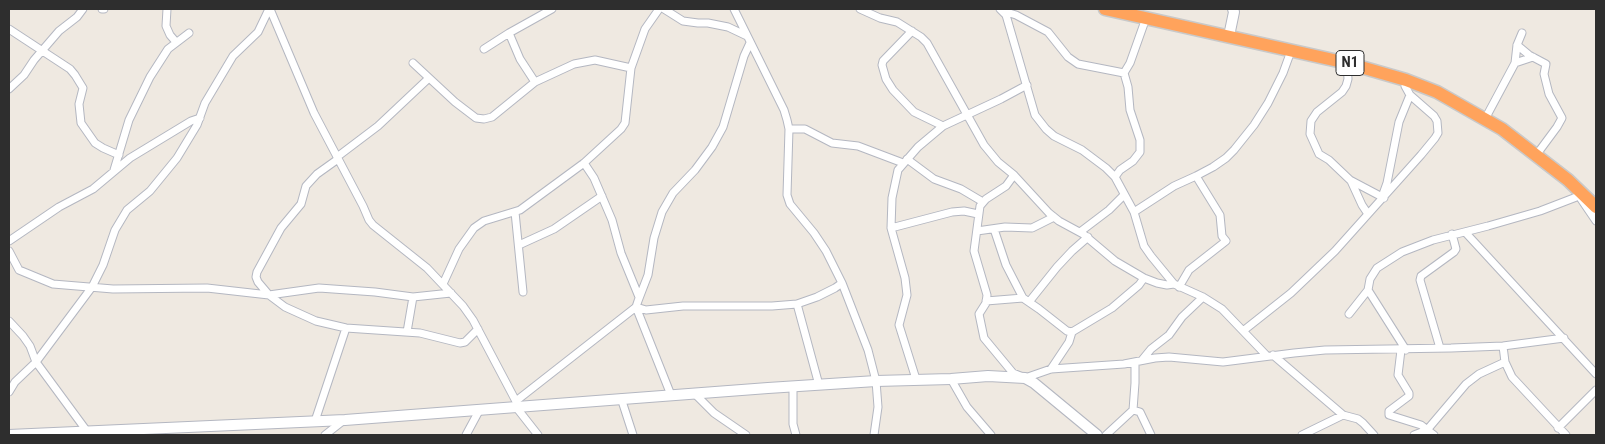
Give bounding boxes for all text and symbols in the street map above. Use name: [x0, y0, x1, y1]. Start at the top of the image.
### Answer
road number: N1: [1336, 50, 1364, 76]

